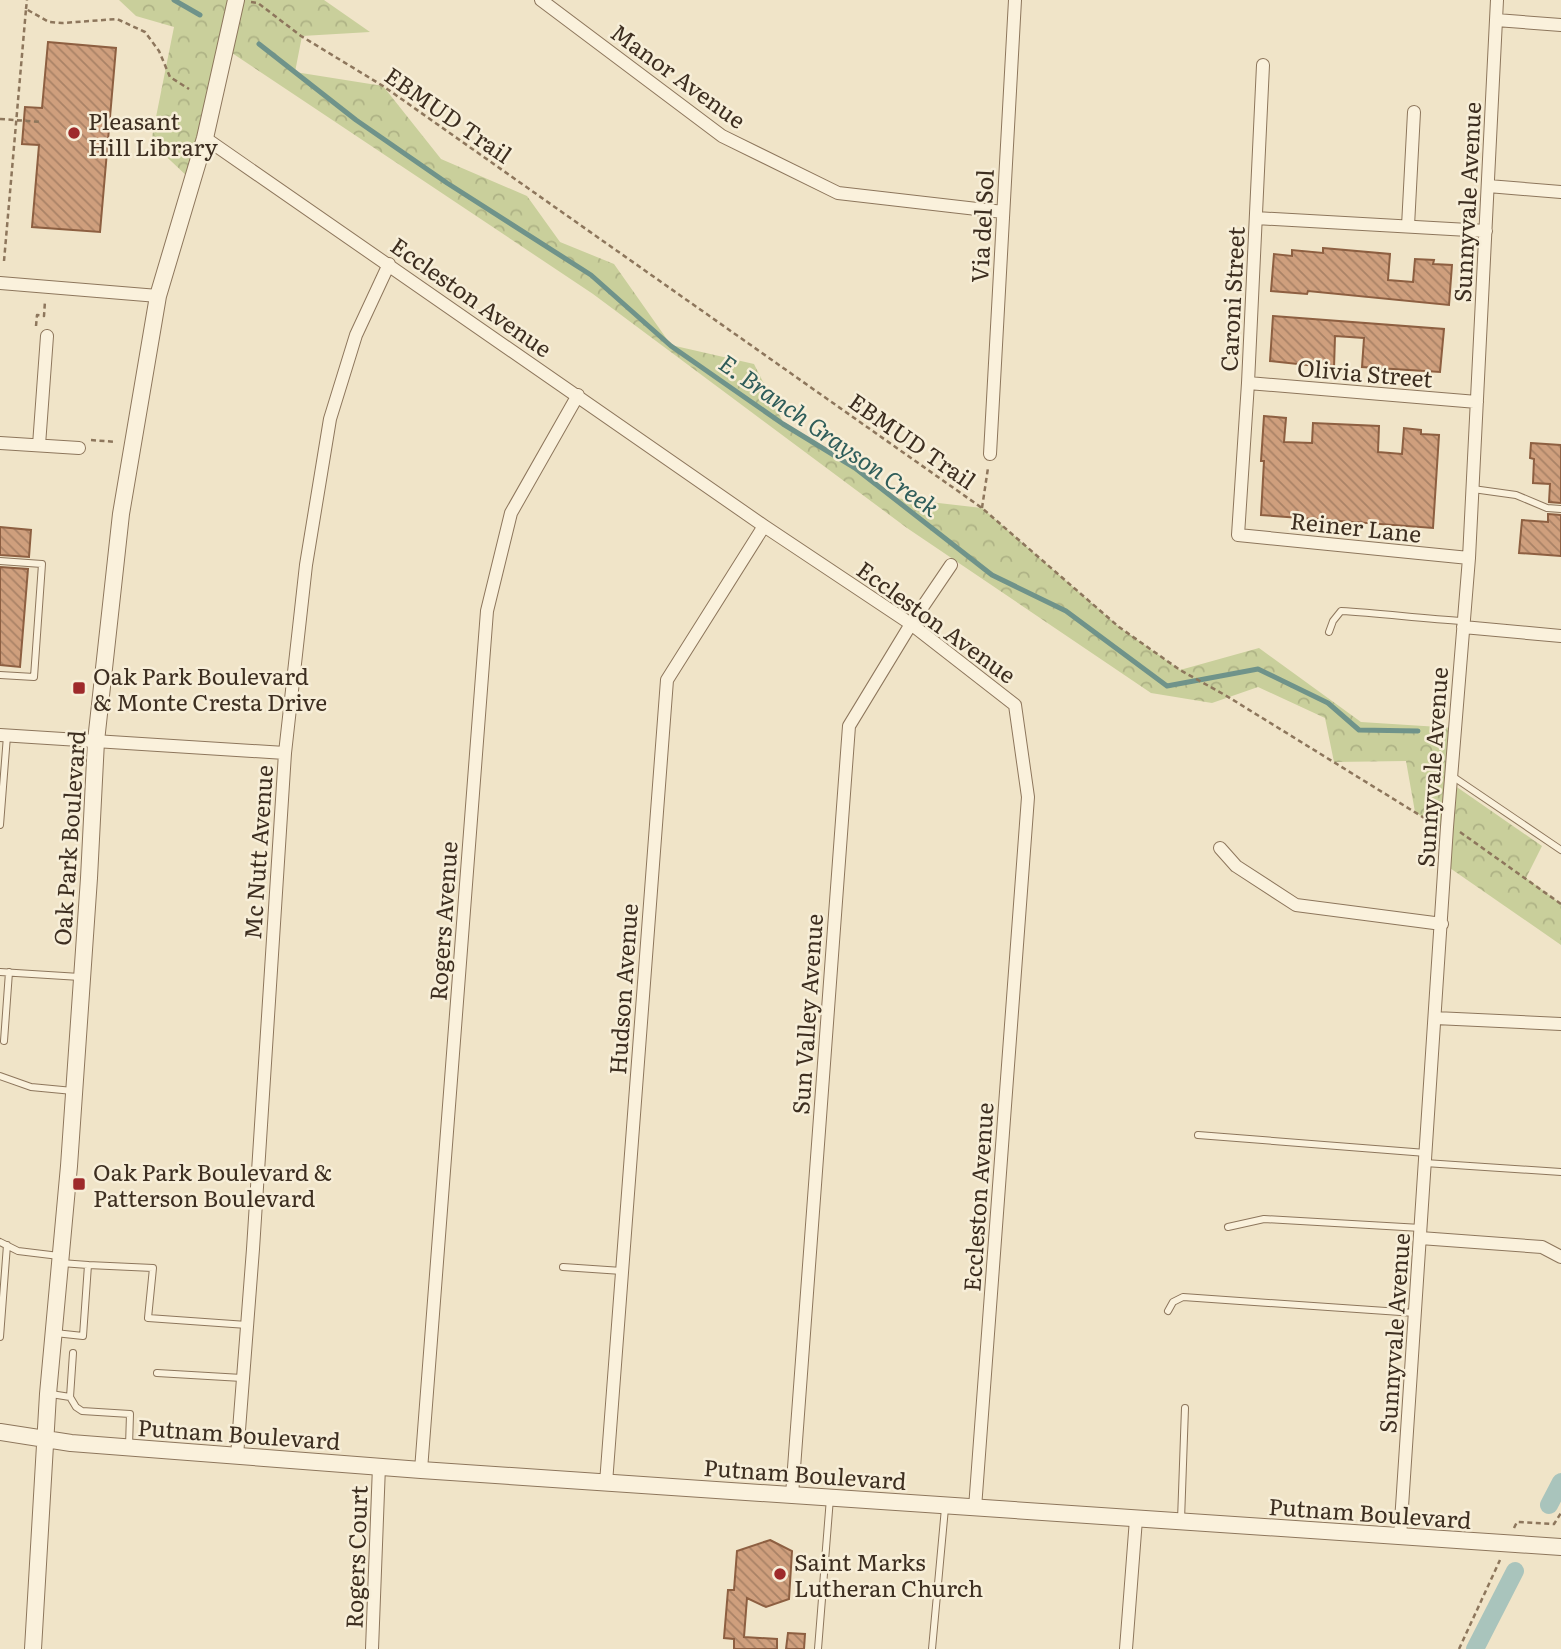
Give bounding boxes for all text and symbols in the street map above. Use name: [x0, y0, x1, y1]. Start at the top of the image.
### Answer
street label: Manor Avenue: [605, 14, 753, 136]
street label: EBMUD Trail: [378, 57, 520, 171]
street label: Sunnyvale Avenue: [1444, 101, 1488, 303]
place label: Pleasant Hill Library: [88, 103, 218, 163]
marker: Pleasant Hill Library: [66, 125, 82, 141]
street label: Via del Sol: [961, 168, 1001, 284]
street label: Caroni Street: [1210, 225, 1252, 372]
street label: Eccleston Avenue: [385, 228, 559, 364]
water label: E. Branch Grayson Creek: [713, 345, 948, 524]
street label: Olivia Street: [1296, 349, 1435, 395]
street label: EBMUD Trail: [842, 383, 984, 497]
street label: Reiner Lane: [1289, 502, 1423, 550]
street label: Eccleston Avenue: [850, 552, 1024, 690]
place label: Oak Park Boulevard & Monte Cresta Drive: [93, 658, 327, 718]
street label: Sunnyvale Avenue: [1407, 666, 1455, 868]
marker: Oak Park Boulevard & Monte Cresta Drive: [71, 680, 87, 696]
street label: Oak Park Boulevard: [44, 729, 92, 947]
street label: Mc Nutt Avenue: [234, 764, 280, 940]
street label: Rogers Avenue: [419, 840, 465, 1002]
street label: Hudson Avenue: [599, 902, 645, 1076]
street label: Sun Valley Avenue: [782, 912, 830, 1115]
street label: Eccleston Avenue: [953, 1101, 1001, 1293]
place label: Oak Park Boulevard & Patterson Boulevard: [93, 1154, 332, 1214]
marker: Oak Park Boulevard & Patterson Boulevard: [71, 1176, 87, 1192]
street label: Sunnyvale Avenue: [1369, 1232, 1417, 1434]
street label: Putnam Boulevard: [136, 1409, 342, 1457]
street label: Putnam Boulevard: [702, 1449, 908, 1497]
street label: Rogers Court: [336, 1484, 375, 1629]
street label: Putnam Boulevard: [1267, 1488, 1473, 1536]
place label: Saint Marks Lutheran Church: [794, 1544, 983, 1604]
marker: Saint Marks Lutheran Church: [772, 1566, 788, 1582]

